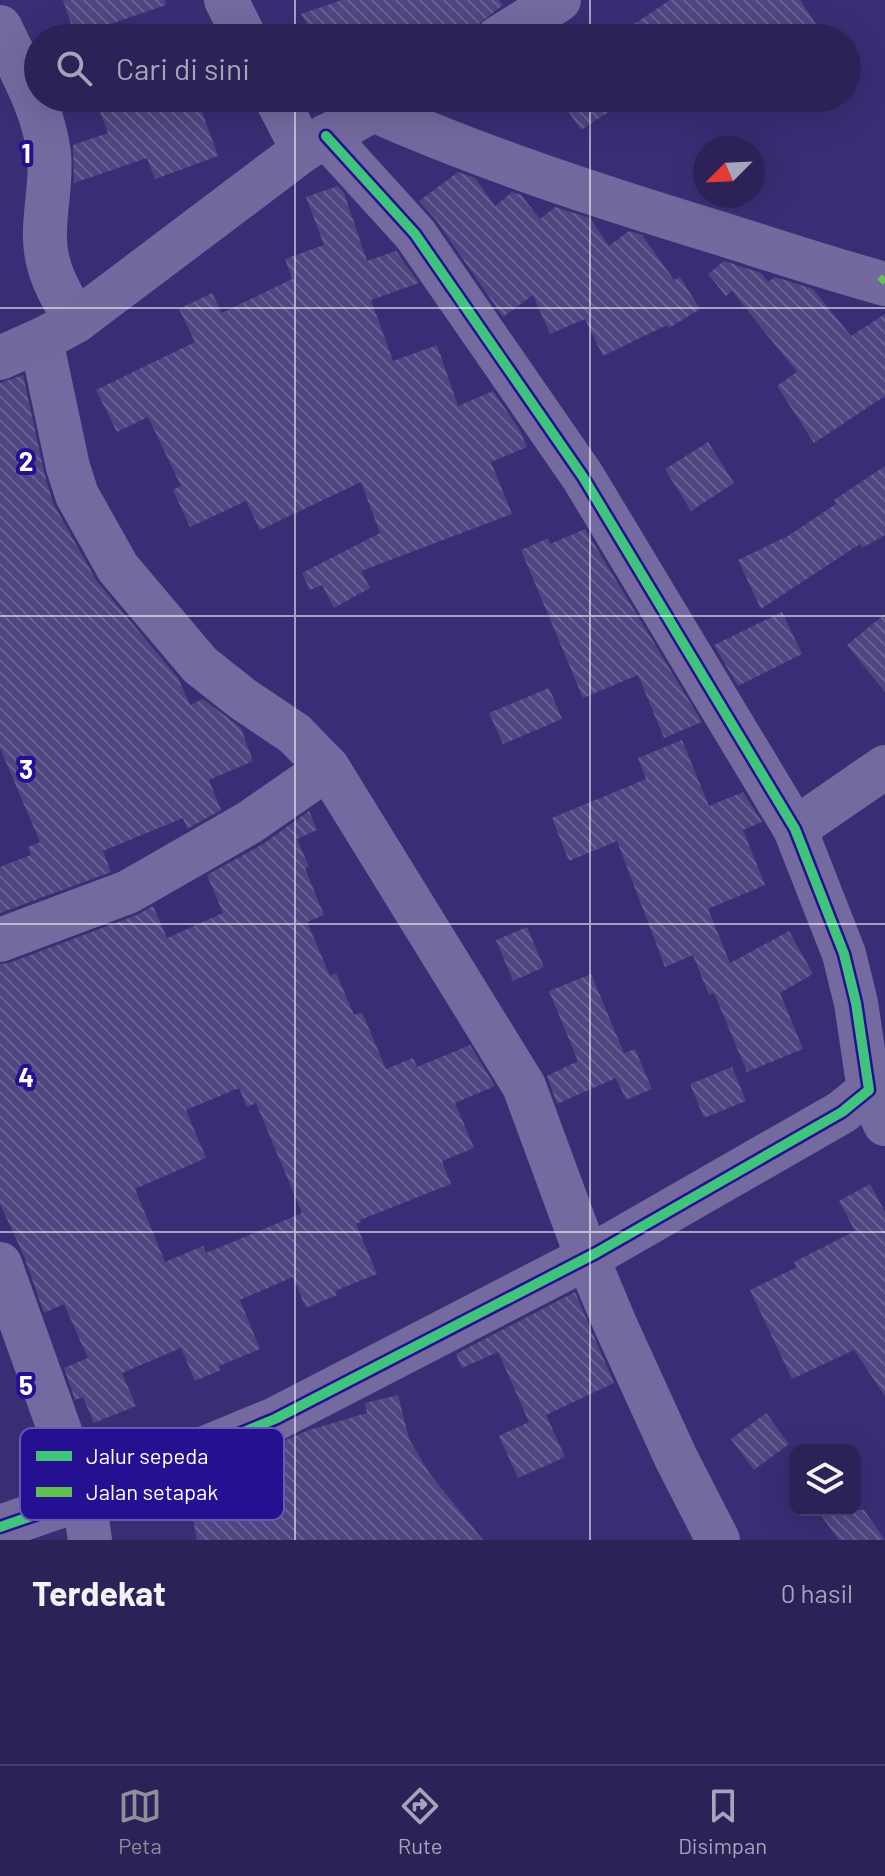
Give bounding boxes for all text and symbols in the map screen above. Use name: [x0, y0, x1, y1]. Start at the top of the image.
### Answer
search box: [24, 24, 861, 112]
icon: search: [52, 46, 96, 90]
text: Cari di sini: [116, 50, 250, 86]
north arrow: [693, 136, 765, 208]
text: 1: [21, 137, 31, 168]
text: 2: [19, 445, 33, 476]
text: 3: [19, 753, 33, 784]
text: 4: [18, 1061, 34, 1092]
text: 5: [19, 1369, 33, 1400]
legend: [20, 1428, 284, 1520]
text: Jalur sepeda: [86, 1442, 208, 1468]
map controls: [789, 1444, 861, 1516]
button: layers: [789, 1444, 861, 1516]
text: Jalan setapak: [86, 1478, 218, 1504]
text: Terdekat: [32, 1572, 166, 1613]
text: 0 hasil: [781, 1577, 853, 1608]
tab: Peta: [118, 1784, 162, 1858]
tab: Rute: [398, 1784, 442, 1858]
tab: Disimpan: [678, 1784, 767, 1858]

